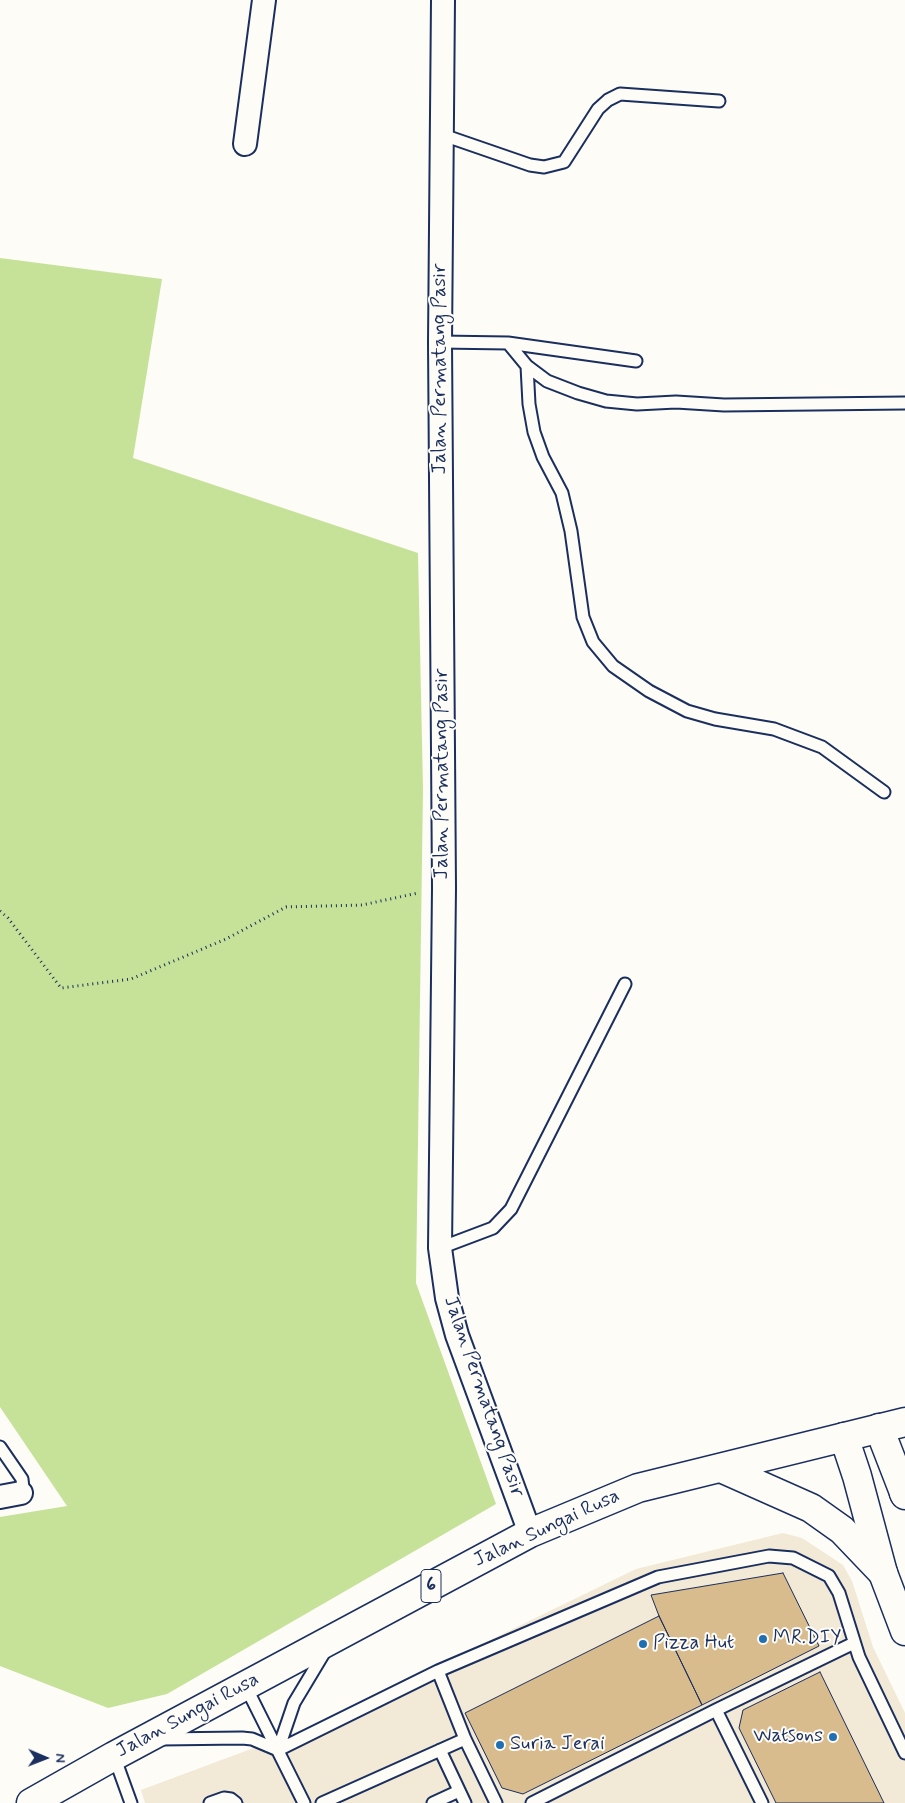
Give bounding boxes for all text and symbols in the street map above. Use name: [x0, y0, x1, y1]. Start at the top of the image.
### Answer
street label: Jalan Permatang Pasir: [429, 263, 453, 475]
street label: Jalan Permatang Pasir: [431, 668, 455, 880]
street label: Jalan Permatang Pasir: [437, 1293, 529, 1501]
street label: Jalan Sungai Rusa: [470, 1485, 624, 1573]
road number: 6: [421, 1570, 441, 1602]
place label: MR.DIY: [773, 1627, 841, 1651]
place label: Pizza Hut: [653, 1632, 734, 1656]
marker: MR.DIY: [757, 1633, 769, 1645]
marker: Pizza Hut: [637, 1638, 649, 1650]
street label: Jalan Sungai Rusa: [112, 1668, 264, 1764]
place label: Watsons: [753, 1725, 823, 1749]
marker: Watsons: [827, 1731, 839, 1743]
north arrow: [20, 1733, 70, 1783]
place label: Suria Jerai: [510, 1733, 605, 1757]
marker: Suria Jerai: [494, 1739, 506, 1751]
text: N: [51, 1753, 69, 1763]

